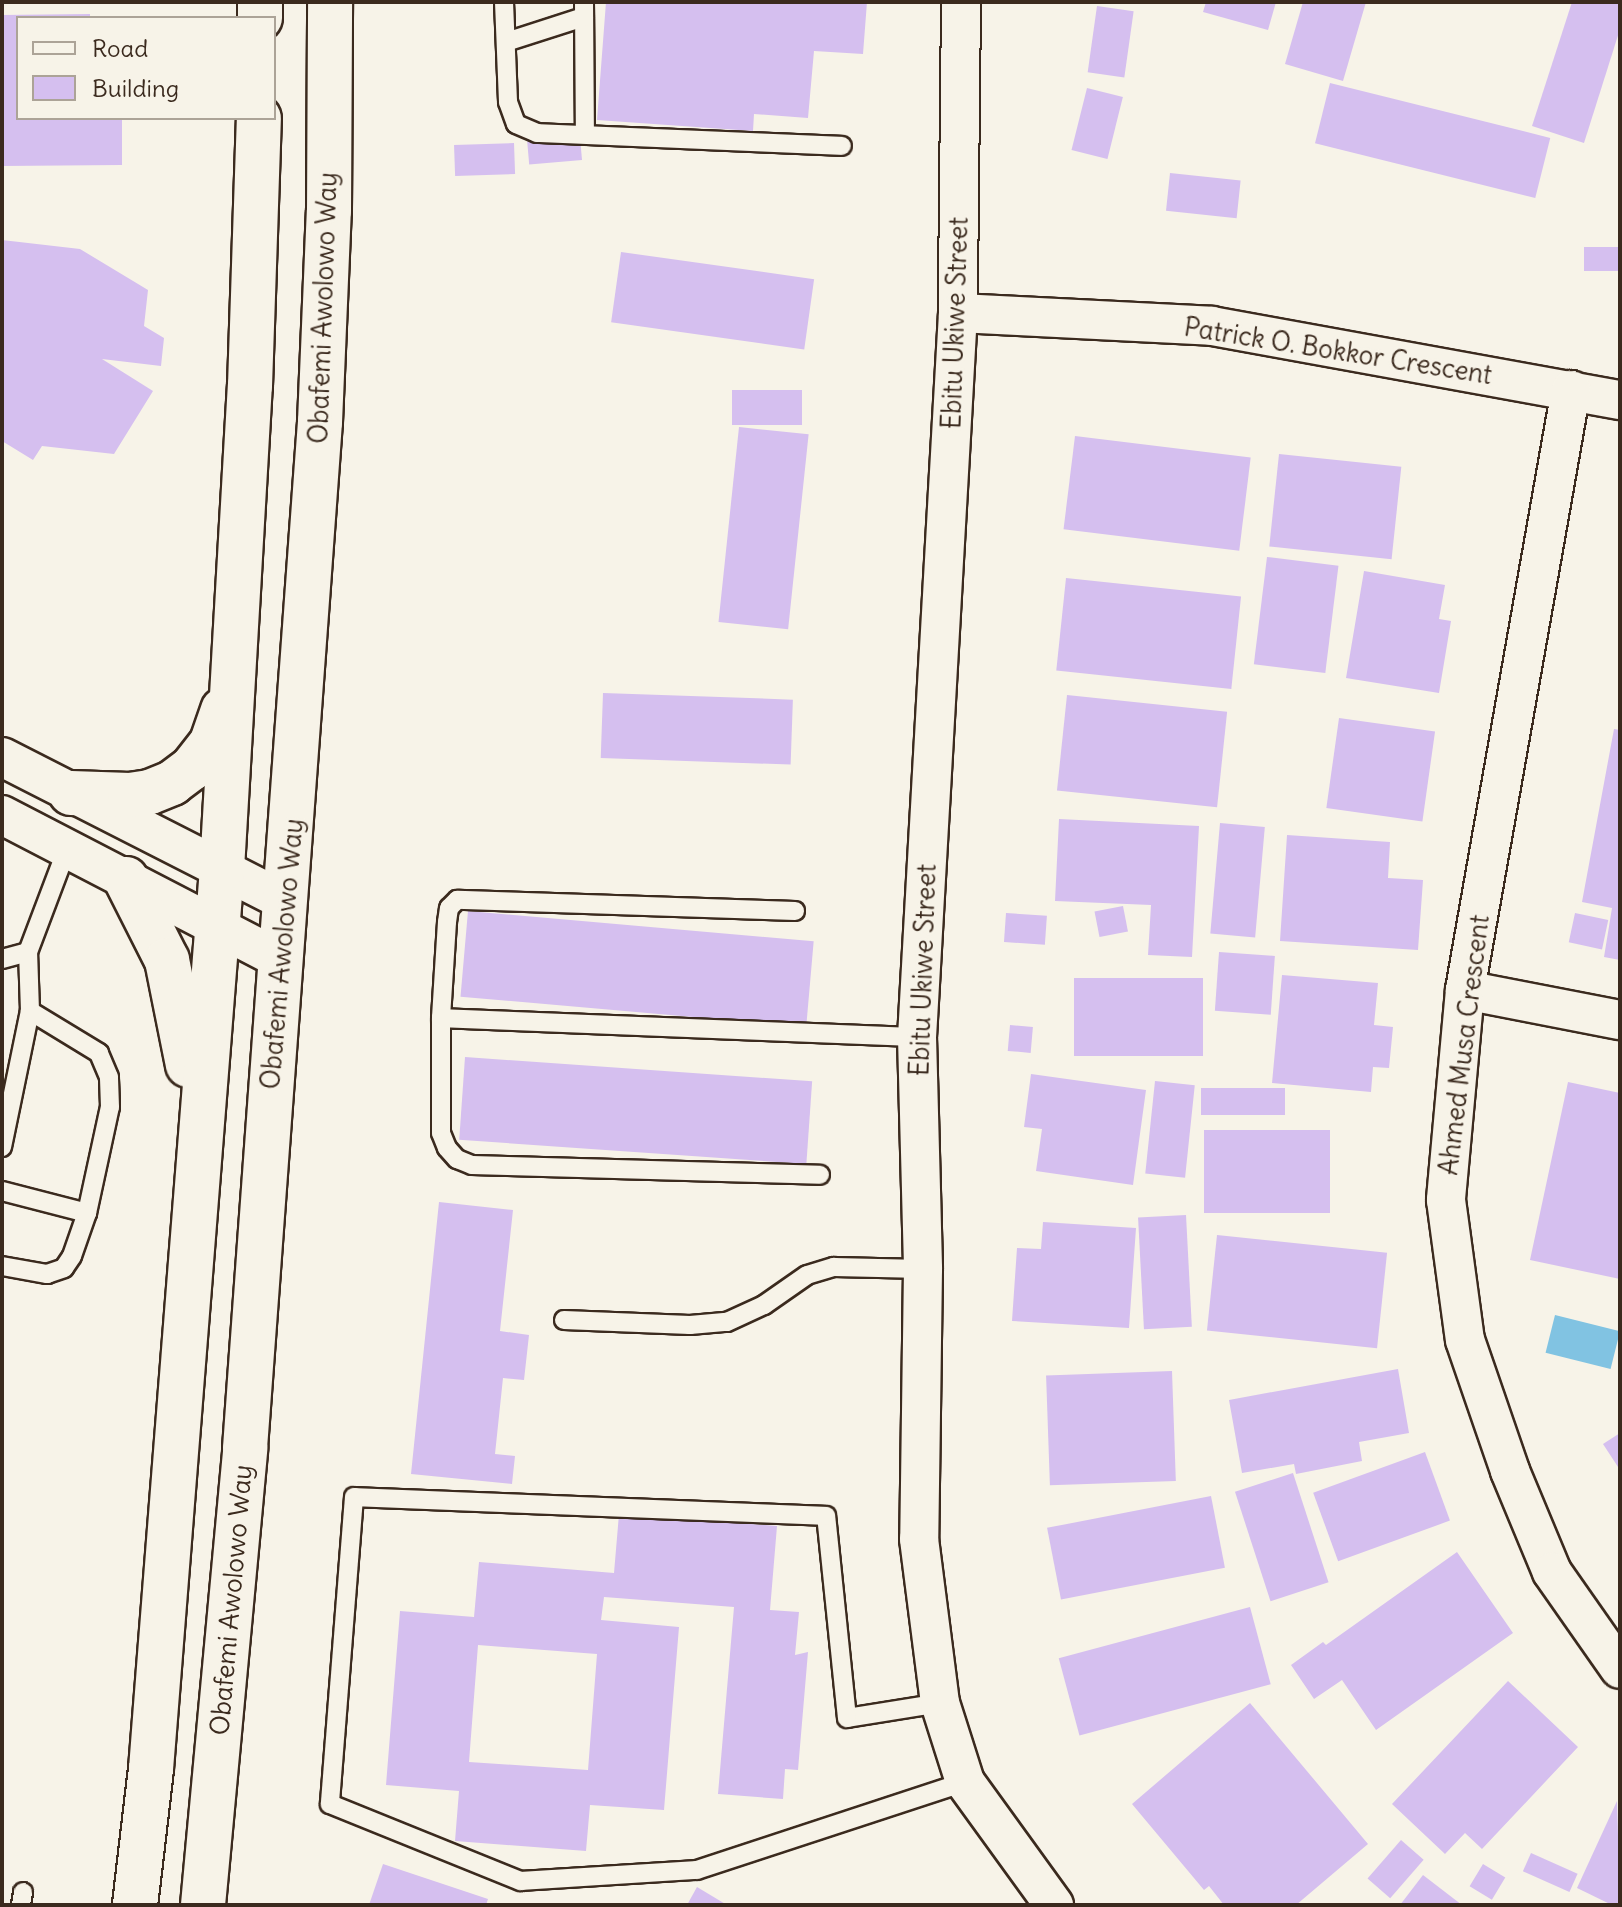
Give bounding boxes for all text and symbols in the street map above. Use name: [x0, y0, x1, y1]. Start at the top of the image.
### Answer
legend: [16, 16, 276, 120]
text: Road: [92, 33, 148, 63]
text: Building: [92, 73, 179, 103]
street label: Obafemi Awolowo Way: [303, 172, 343, 444]
street label: Ebitu Ukiwe Street: [936, 216, 974, 430]
street label: Patrick O. Bokkor Crescent: [1182, 311, 1494, 391]
street label: Obafemi Awolowo Way: [255, 817, 309, 1091]
street label: Ebitu Ukiwe Street: [904, 863, 942, 1077]
street label: Ahmed Musa Crescent: [1433, 913, 1495, 1177]
street label: Obafemi Awolowo Way: [204, 1463, 258, 1737]

